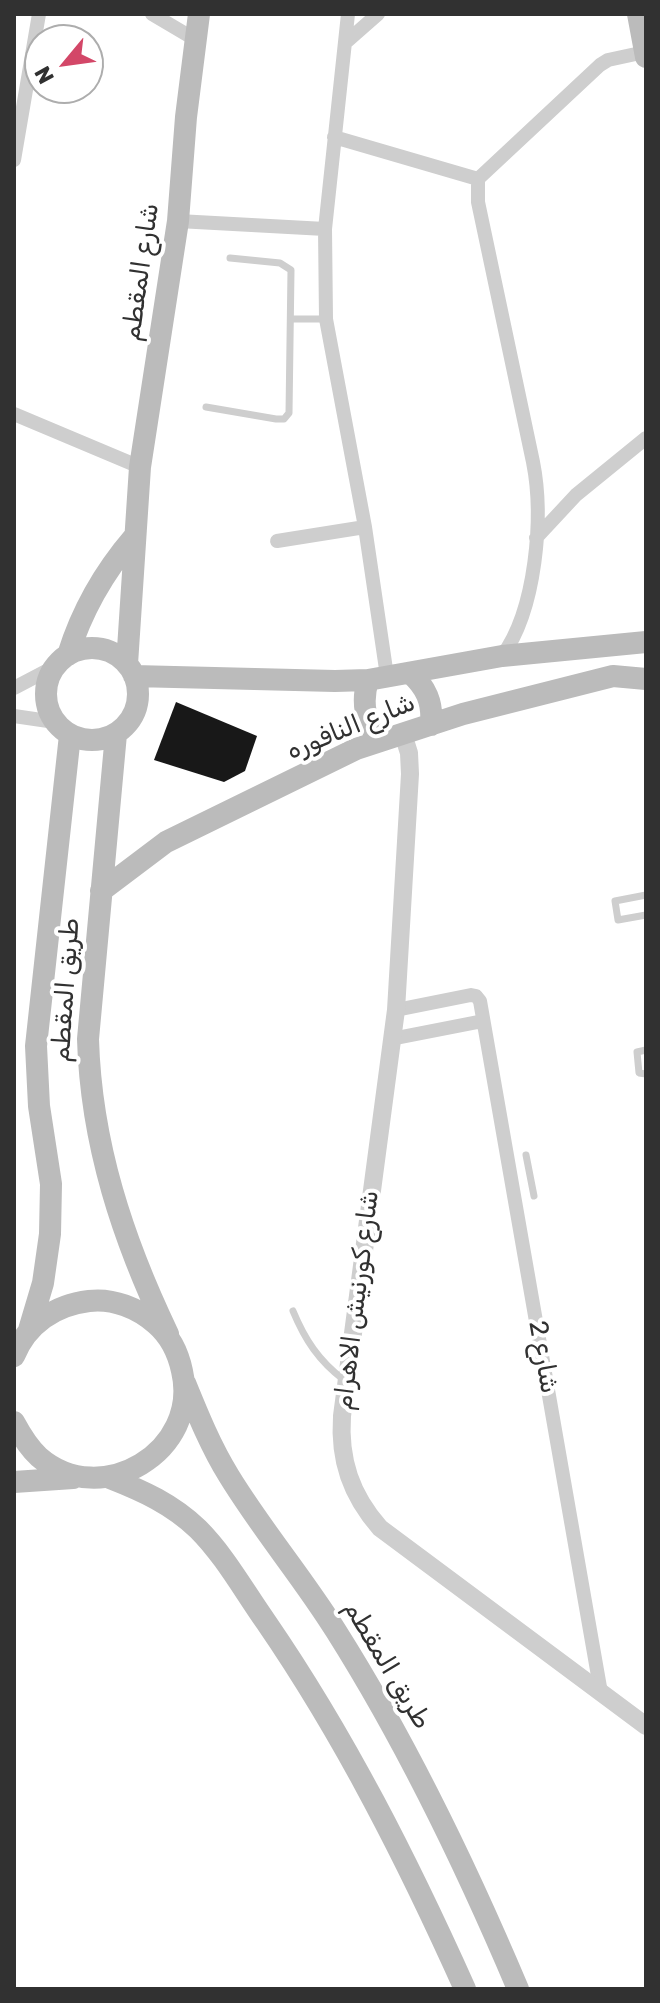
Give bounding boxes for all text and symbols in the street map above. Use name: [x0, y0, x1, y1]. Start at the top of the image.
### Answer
north arrow: [24, 24, 104, 104]
text: N: [29, 61, 60, 88]
street label: شارع المقطم: [116, 201, 166, 343]
street label: شارع النافوره: [282, 687, 420, 767]
street label: طريق المقطم: [45, 917, 87, 1063]
street label: شارع كورنيش الاهرام: [328, 1189, 386, 1411]
street label: شارع 2: [521, 1318, 565, 1396]
street label: طريق المقطم: [337, 1595, 437, 1735]

